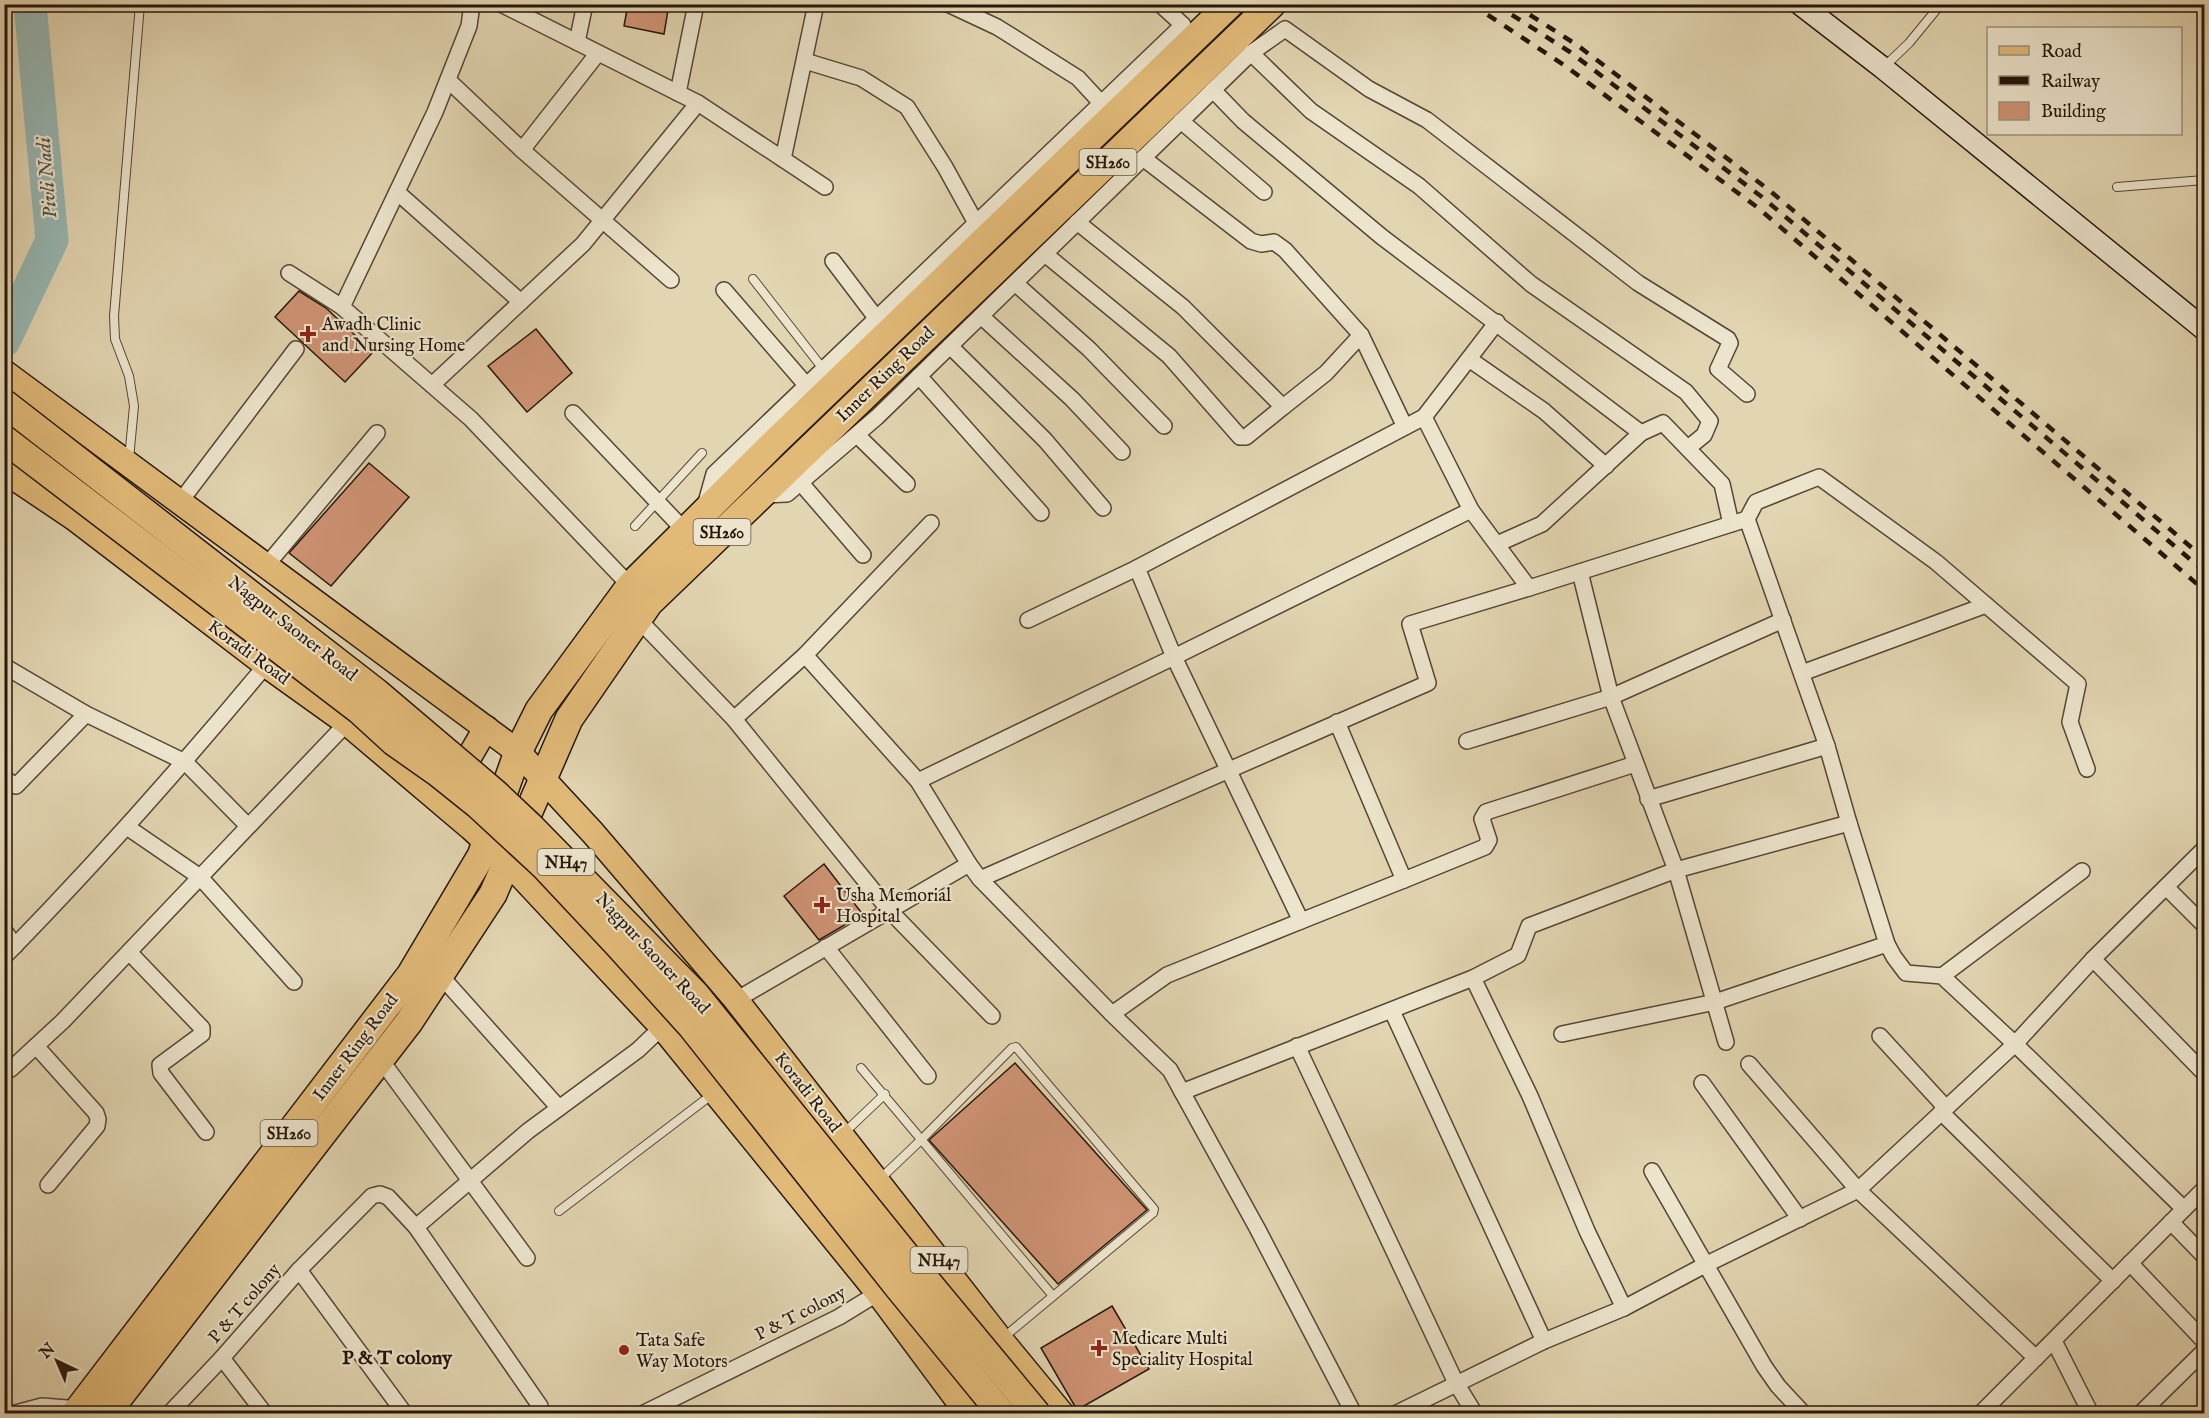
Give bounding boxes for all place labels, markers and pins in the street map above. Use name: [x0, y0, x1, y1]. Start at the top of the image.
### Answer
place label: Awadh Clinic and Nursing Home: [321, 314, 465, 358]
marker: Awadh Clinic and Nursing Home: [299, 325, 317, 343]
place label: Usha Memorial Hospital: [836, 885, 951, 929]
marker: Usha Memorial Hospital: [813, 896, 831, 914]
place label: Medicare Multi Speciality Hospital: [1112, 1328, 1253, 1372]
place label: Tata Safe Way Motors: [636, 1330, 728, 1374]
marker: Medicare Multi Speciality Hospital: [1090, 1339, 1108, 1357]
marker: Tata Safe Way Motors: [617, 1343, 631, 1357]

